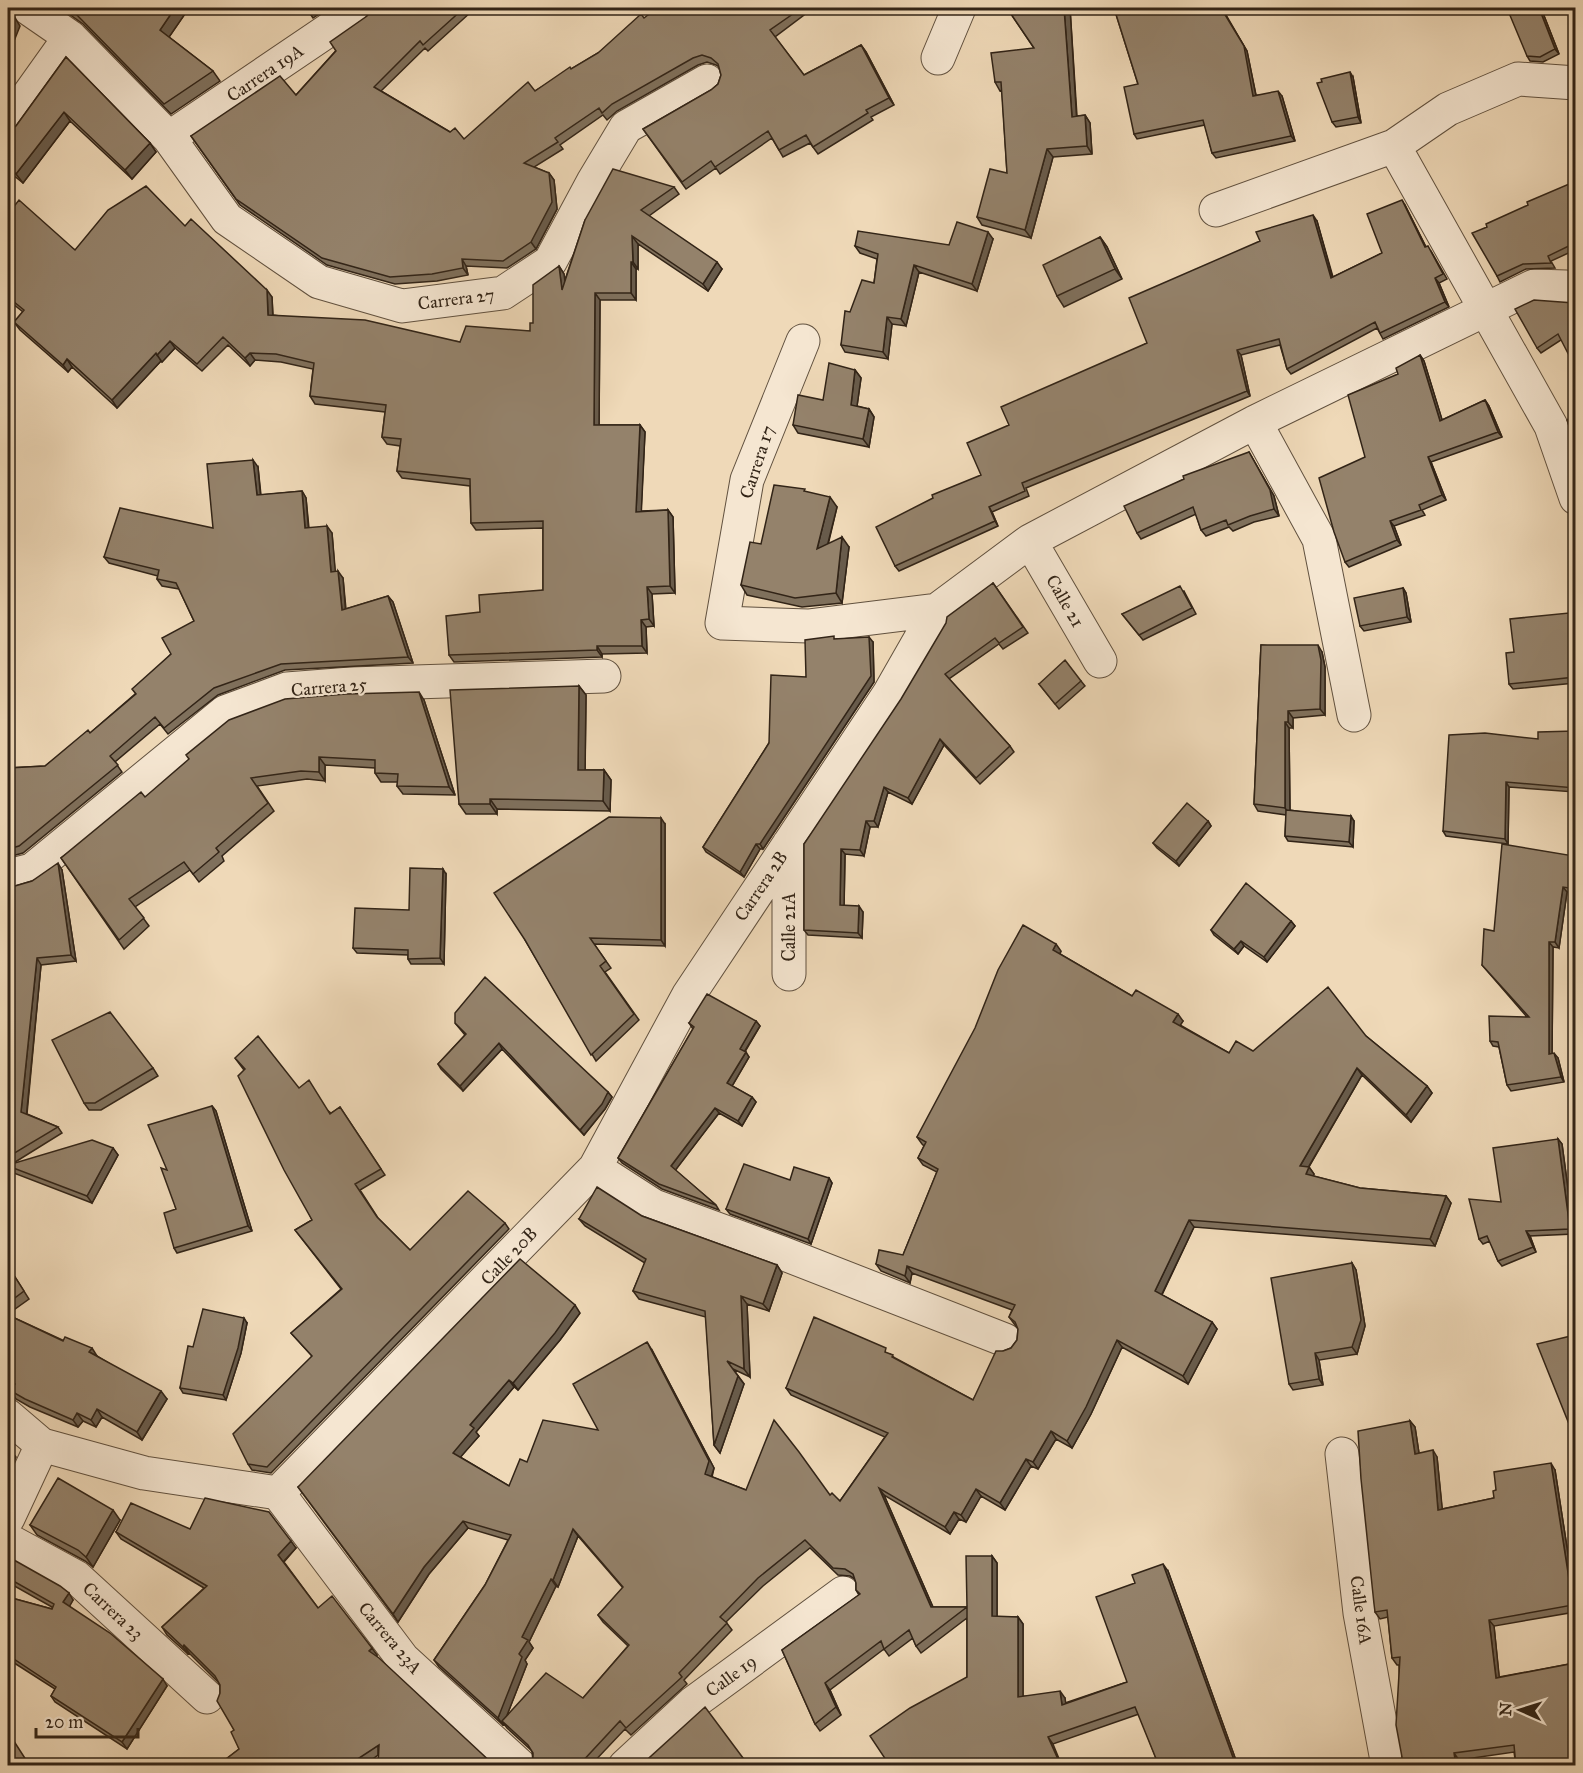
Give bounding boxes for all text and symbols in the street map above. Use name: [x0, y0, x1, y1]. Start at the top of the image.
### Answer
street label: Carrera 19A: [222, 39, 308, 107]
street label: Carrera 27: [416, 283, 496, 315]
street label: Carrera 17: [735, 423, 779, 501]
street label: Calle 21: [1041, 571, 1089, 631]
street label: Carrera 25: [290, 673, 368, 701]
street label: Carrera 2B: [730, 847, 792, 925]
street label: Calle 21A: [778, 892, 800, 962]
street label: Calle 20B: [476, 1222, 542, 1290]
street label: Calle 16A: [1345, 1574, 1377, 1646]
street label: Carrera 23: [78, 1577, 148, 1645]
street label: Carrera 23A: [354, 1598, 426, 1678]
street label: Calle 19: [701, 1650, 761, 1702]
north arrow: [1490, 1680, 1550, 1740]
scale bar: [36, 1701, 138, 1739]
text: N: [1496, 1702, 1515, 1717]
text: 20 m: [45, 1711, 83, 1733]

